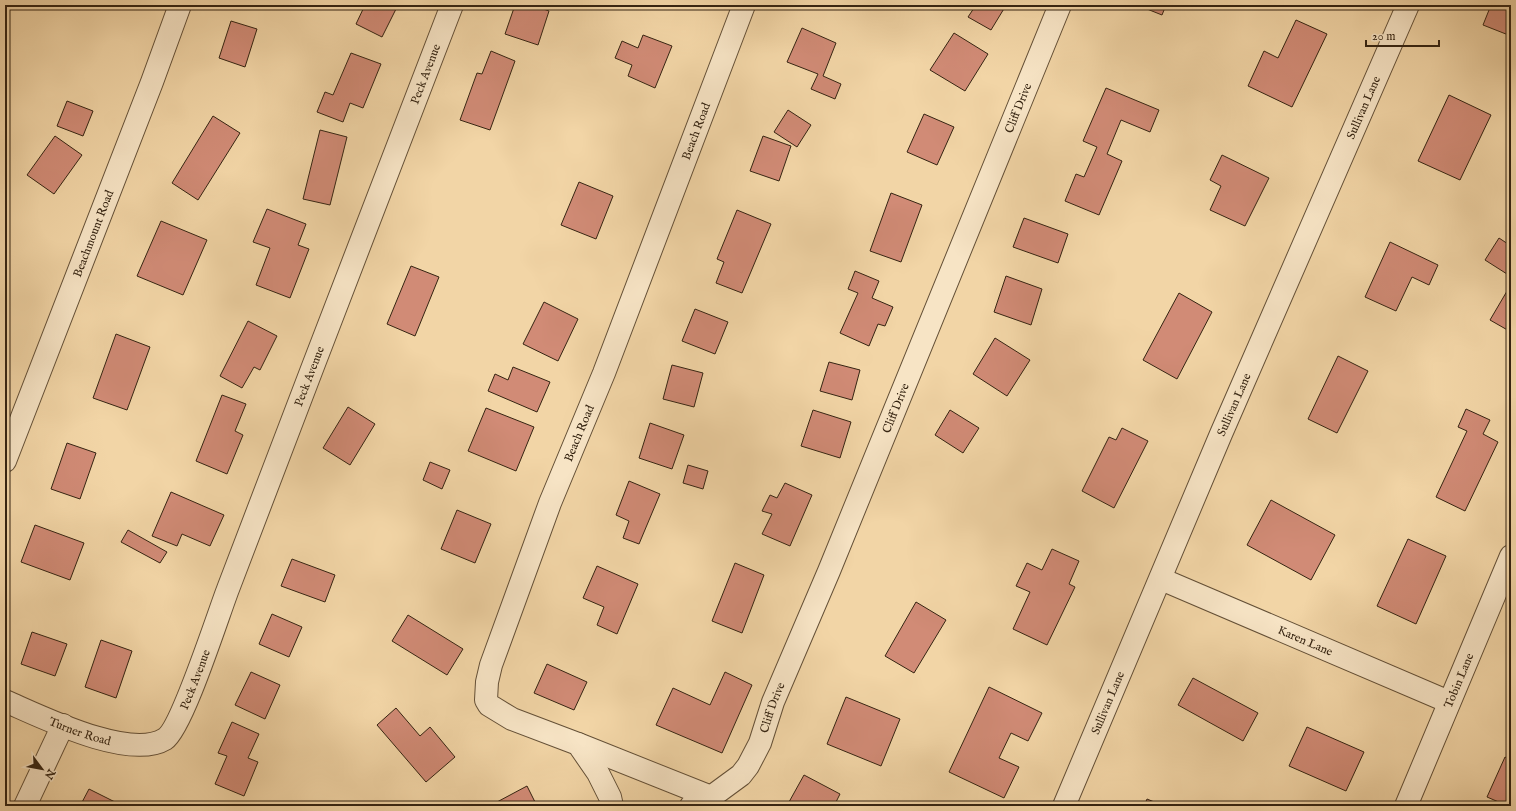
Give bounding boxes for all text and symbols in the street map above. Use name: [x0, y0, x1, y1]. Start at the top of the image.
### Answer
scale bar: [1366, 22, 1439, 48]
text: 20 m: [1372, 29, 1395, 44]
street label: Peck Avenue: [407, 41, 444, 106]
street label: Sullivan Lane: [1343, 73, 1384, 141]
street label: Cliff Drive: [1001, 80, 1035, 135]
street label: Beach Road: [678, 100, 714, 162]
street label: Beachmount Road: [70, 187, 117, 279]
street label: Peck Avenue: [291, 344, 328, 408]
street label: Sullivan Lane: [1214, 370, 1254, 438]
street label: Cliff Drive: [879, 380, 913, 435]
street label: Beach Road: [561, 402, 598, 464]
street label: Karen Lane: [1276, 622, 1336, 659]
street label: Peck Avenue: [176, 647, 214, 712]
street label: Tobin Lane: [1440, 650, 1477, 710]
street label: Sullivan Lane: [1088, 668, 1128, 737]
street label: Cliff Drive: [756, 679, 788, 735]
street label: Turner Road: [47, 714, 113, 749]
north arrow: [22, 749, 62, 789]
text: N: [41, 765, 59, 782]

